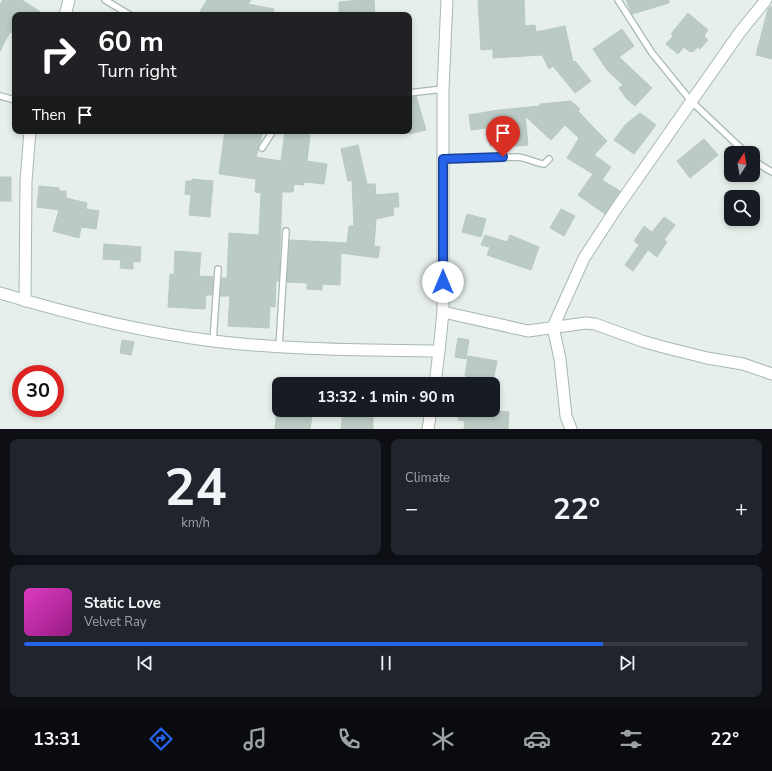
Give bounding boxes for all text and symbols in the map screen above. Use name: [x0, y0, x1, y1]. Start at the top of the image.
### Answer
text: 60 m: [98, 23, 164, 61]
icon: right: [32, 28, 84, 80]
text: Turn right: [98, 59, 177, 83]
icon: arrive: [74, 104, 96, 126]
text: Then: [32, 105, 66, 125]
pin: [486, 116, 520, 157]
icon: arrive: [492, 122, 514, 144]
north arrow: [724, 146, 760, 182]
map controls: [724, 146, 760, 226]
button: search: [724, 190, 760, 226]
position arrow: [422, 261, 464, 303]
speed limit sign: 30: [12, 365, 64, 417]
text: 13:32 · 1 min · 90 m: [317, 387, 455, 407]
text: 24: [164, 452, 227, 523]
text: Climate: [405, 469, 450, 487]
text: 22°: [553, 489, 600, 530]
text: −: [405, 494, 418, 524]
text: +: [735, 494, 748, 524]
text: km/h: [181, 514, 210, 532]
text: Static Love: [84, 593, 161, 613]
text: Velvet Ray: [84, 613, 146, 631]
icon: previous: [134, 652, 156, 674]
icon: pause: [375, 652, 397, 674]
icon: next: [616, 652, 638, 674]
icon: directions: [147, 725, 175, 753]
icon: music: [241, 725, 269, 753]
icon: phone: [335, 725, 363, 753]
icon: climate: [429, 725, 457, 753]
icon: car: [523, 725, 551, 753]
icon: filters: [617, 725, 645, 753]
text: 13:31: [33, 727, 81, 751]
text: 22°: [711, 727, 739, 751]

